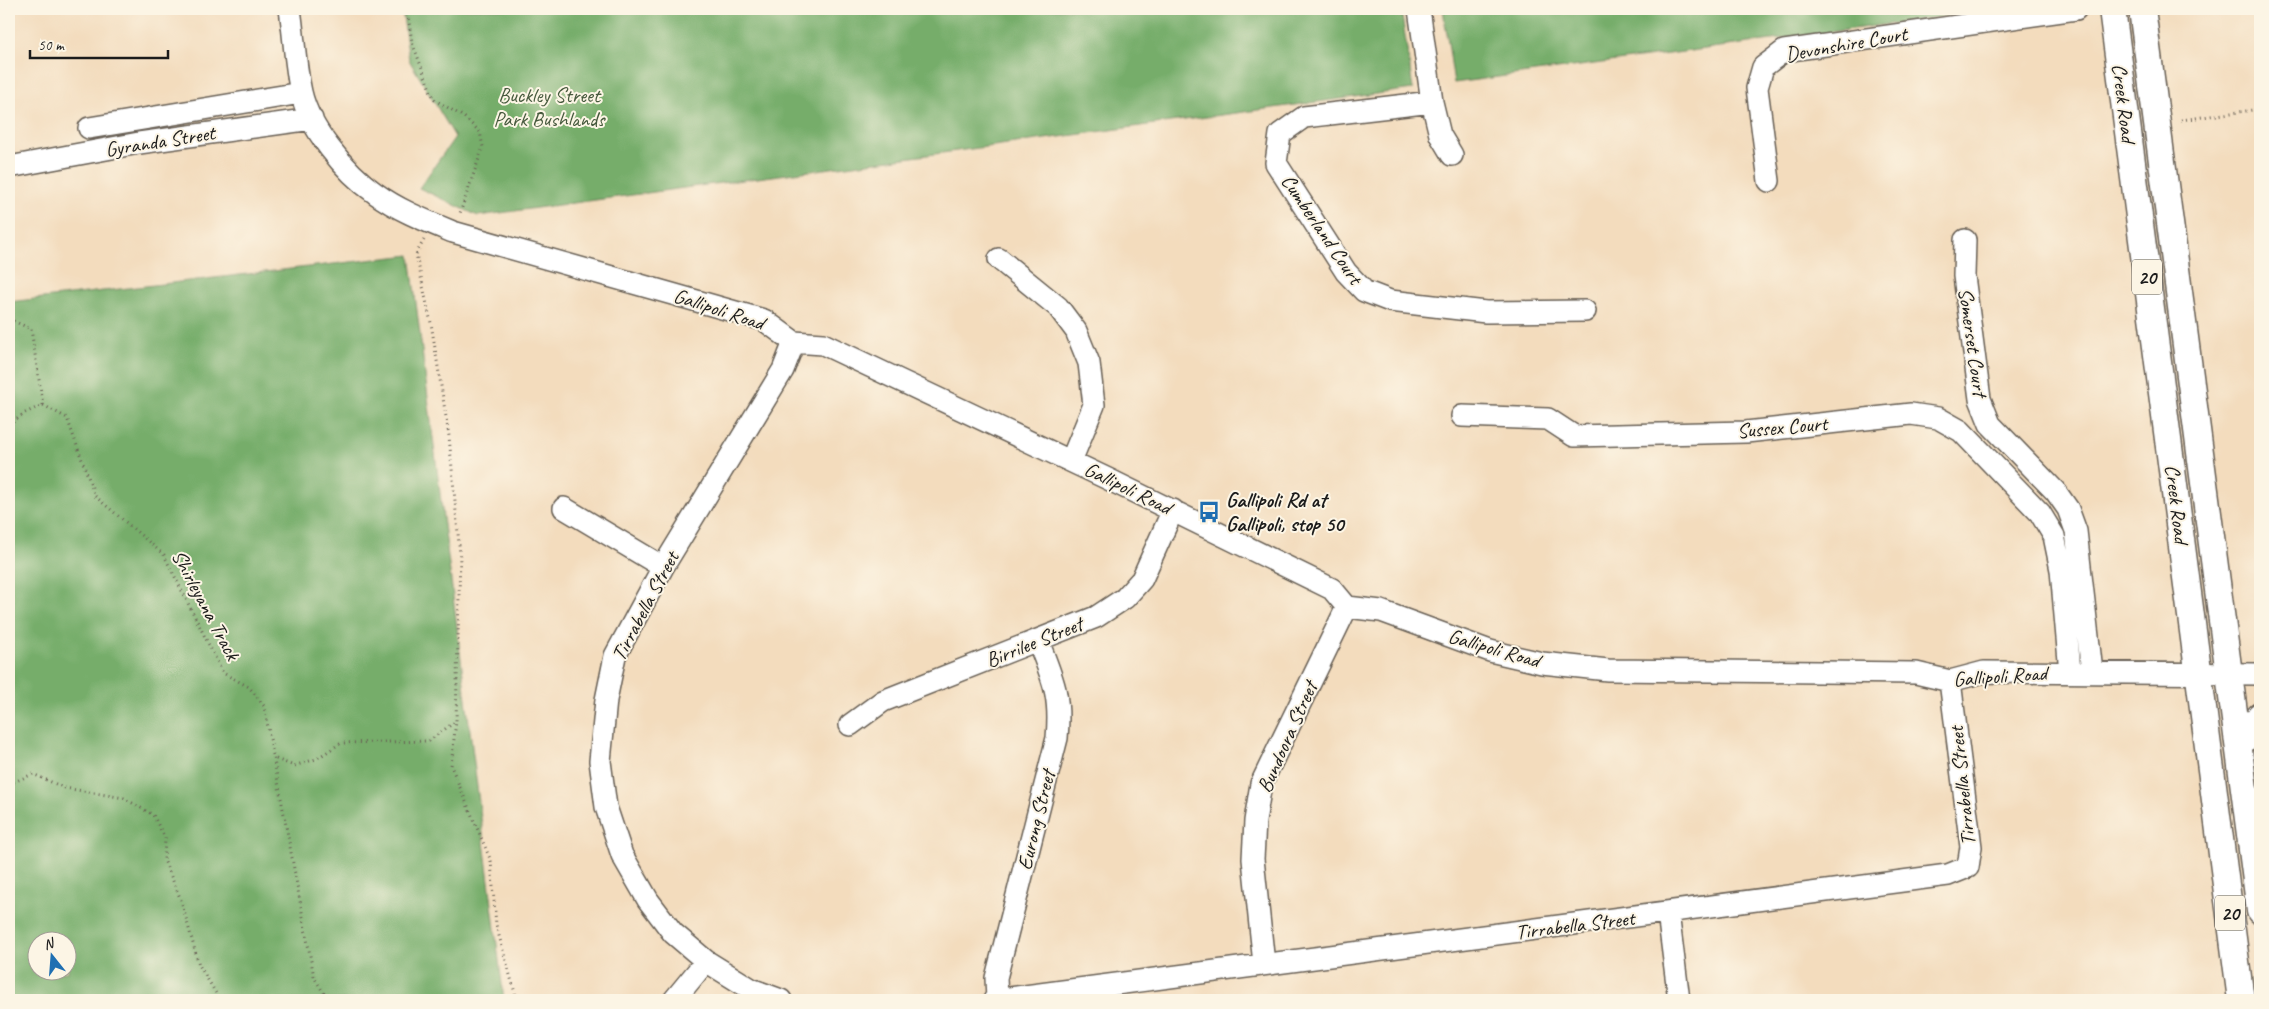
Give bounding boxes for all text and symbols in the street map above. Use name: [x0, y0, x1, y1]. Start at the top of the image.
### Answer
street label: Devonshire Court: [1783, 20, 1911, 67]
scale bar: [30, 28, 168, 60]
text: 50 m: [38, 36, 65, 55]
street label: Creek Road: [2106, 62, 2142, 147]
park label: Buckley Street Park Bushlands: [494, 82, 606, 132]
street label: Gyranda Street: [103, 119, 219, 162]
street label: Cumberland Court: [1276, 169, 1370, 291]
road number: 20: [2132, 260, 2162, 294]
street label: Gallipoli Road: [670, 282, 771, 337]
street label: Somerset Court: [1953, 286, 1994, 401]
street label: Sussex Court: [1736, 410, 1830, 444]
street label: Gallipoli Road: [1080, 456, 1179, 522]
street label: Creek Road: [2159, 463, 2195, 548]
place label: Gallipoli Rd at Gallipoli, stop 50: [1226, 487, 1346, 537]
bus stop icon: Gallipoli Rd at Gallipoli, stop 50: [1196, 499, 1222, 525]
street label: Shirleyana Track: [166, 545, 247, 666]
street label: Tirrabella Street: [605, 545, 686, 665]
street label: Birrilee Street: [982, 610, 1089, 673]
street label: Gallipoli Road: [1445, 623, 1546, 674]
street label: Gallipoli Road: [1952, 660, 2051, 692]
street label: Bundoora Street: [1251, 675, 1324, 797]
street label: Tirrabella Street: [1943, 723, 1981, 847]
street label: Eurong Street: [1011, 765, 1062, 872]
road number: 20: [2215, 896, 2245, 930]
street label: Tirrabella Street: [1514, 905, 1638, 945]
north arrow: [28, 932, 78, 982]
text: N: [42, 934, 57, 953]

